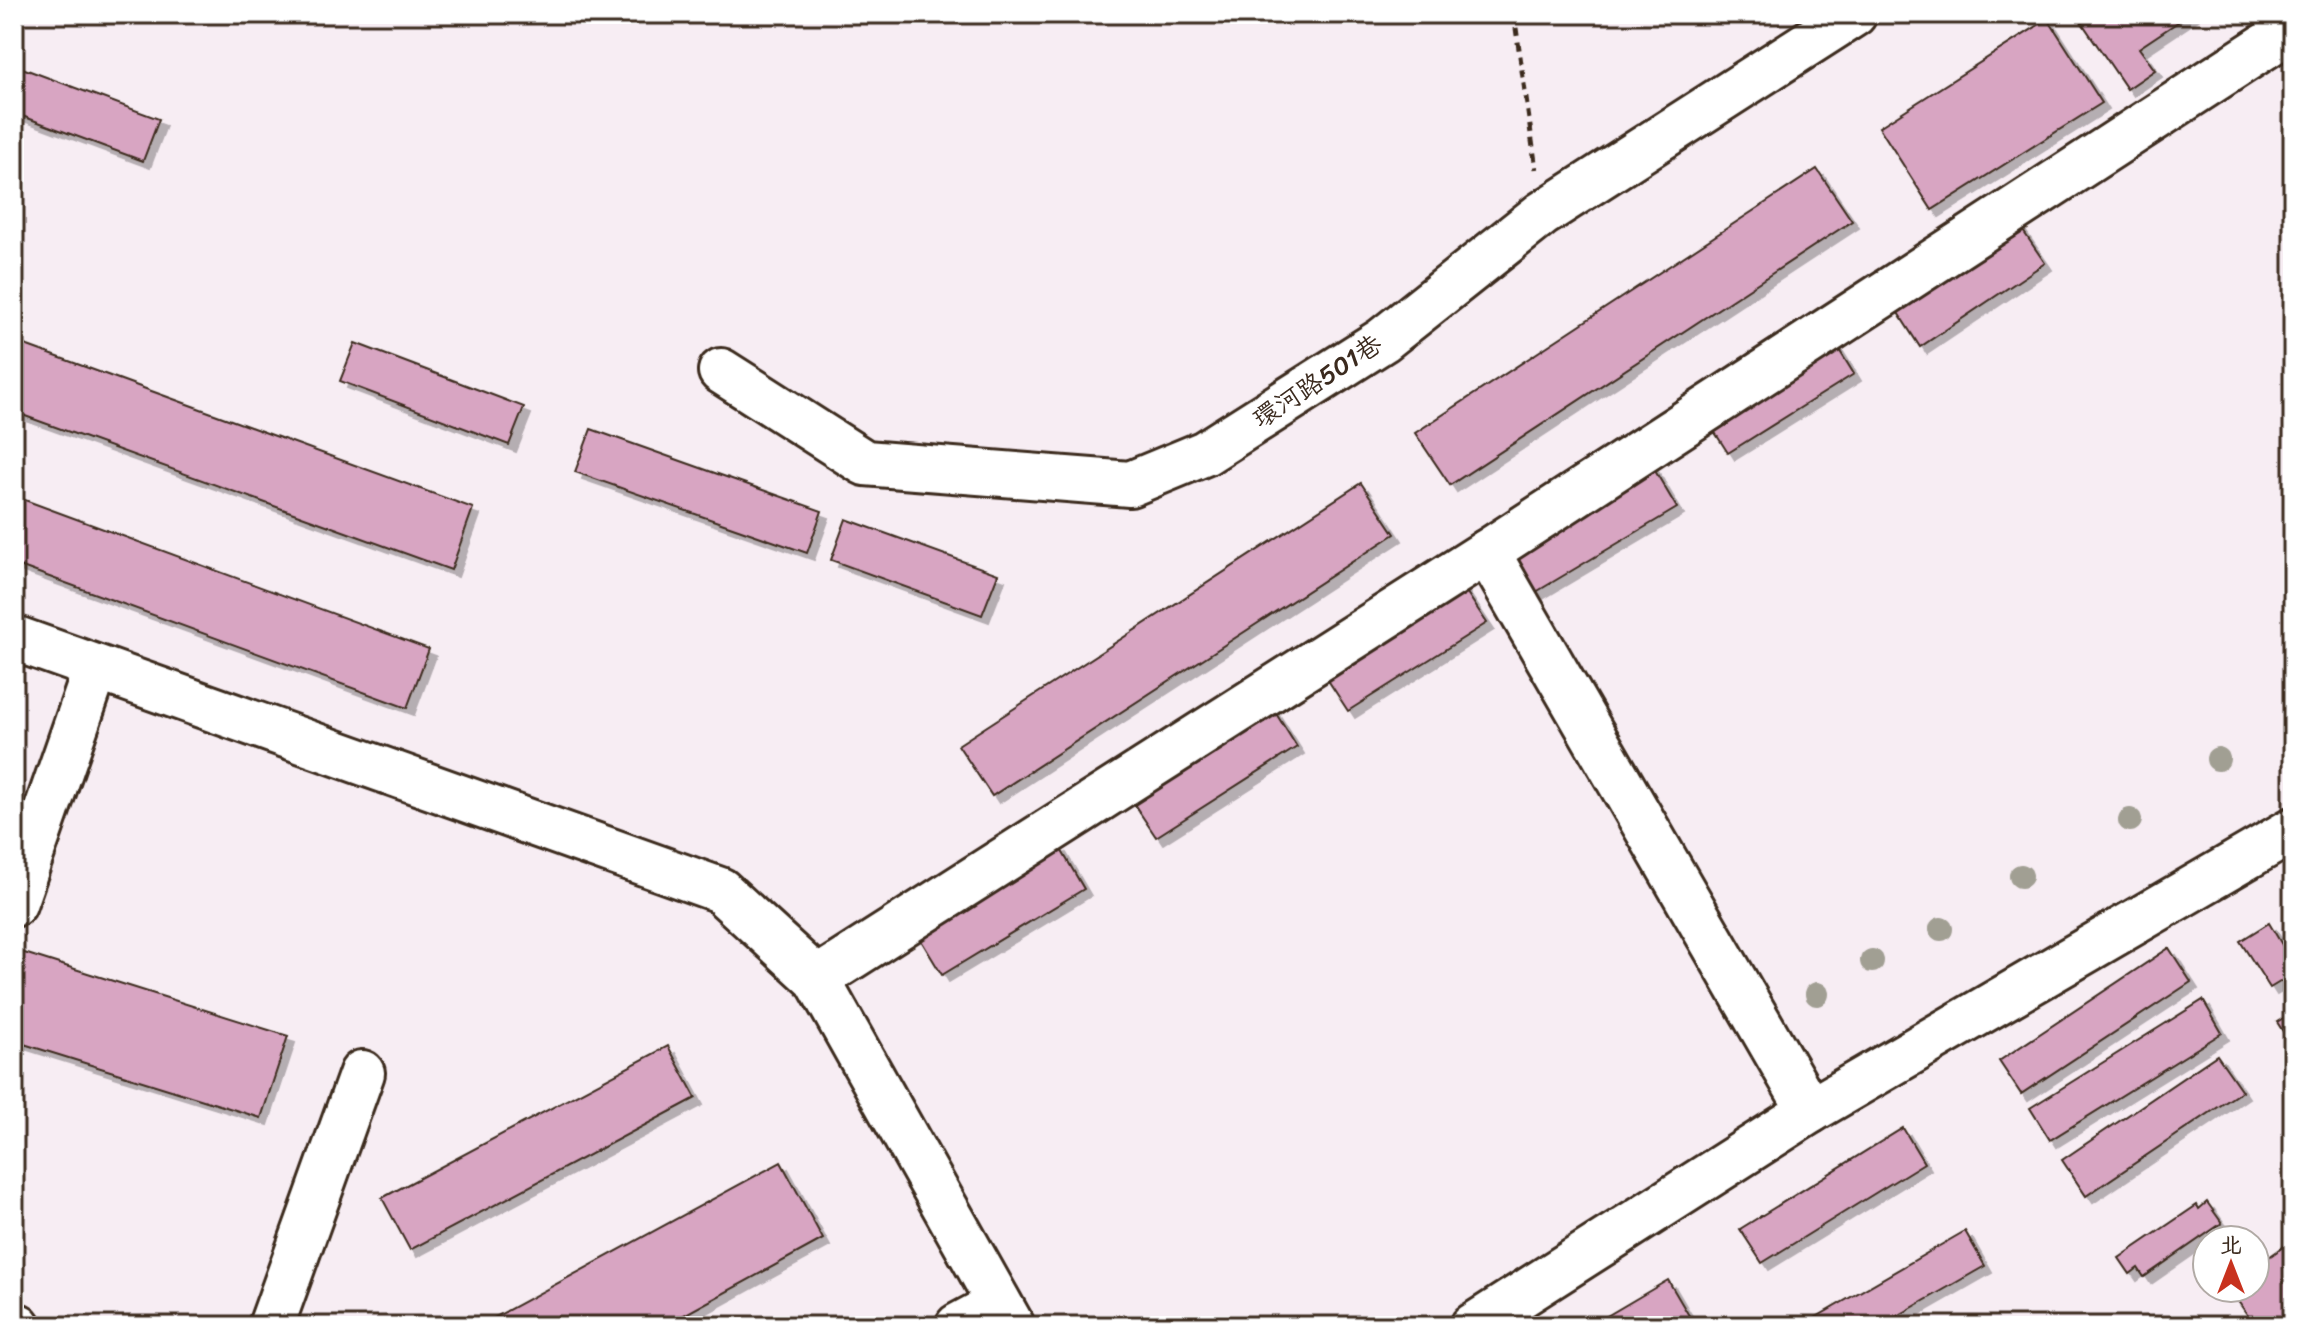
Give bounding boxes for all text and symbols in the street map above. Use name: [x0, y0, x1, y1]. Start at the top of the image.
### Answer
street label: 環河路501巷: [1243, 322, 1391, 440]
north arrow: [2191, 1224, 2271, 1304]
text: 北: [2220, 1225, 2242, 1264]

